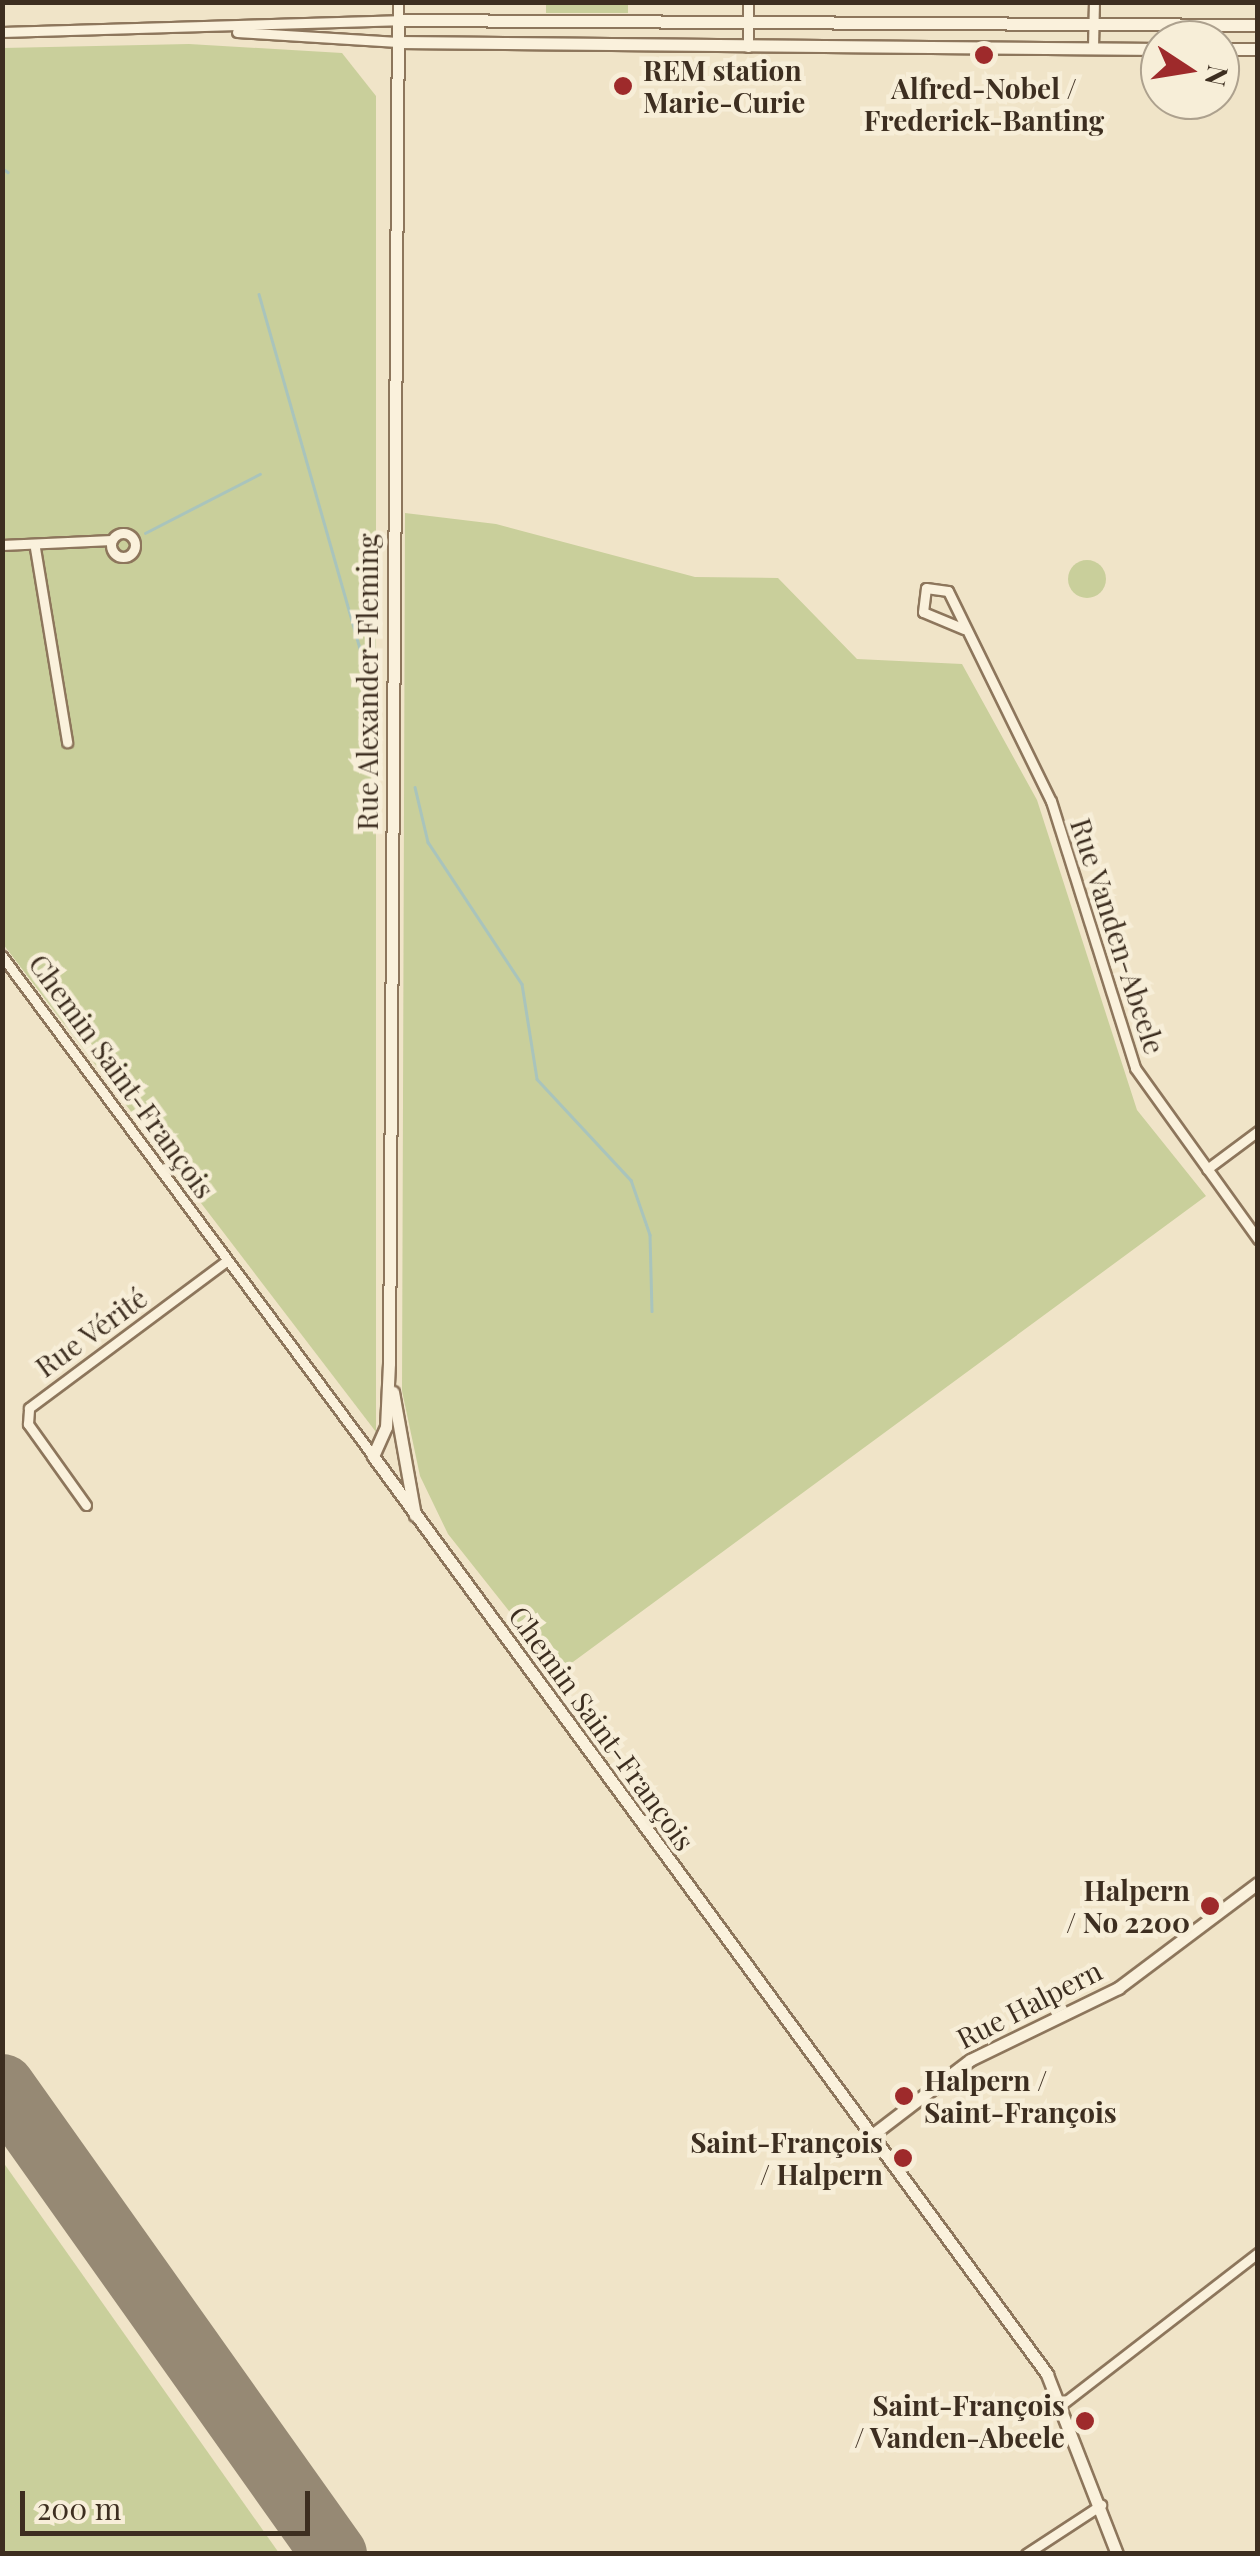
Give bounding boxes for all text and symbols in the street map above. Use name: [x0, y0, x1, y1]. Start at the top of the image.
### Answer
north arrow: [1140, 20, 1240, 120]
marker: Alfred-Nobel / Frederick-Banting: [973, 44, 995, 66]
place label: REM station Marie-Curie: [643, 53, 805, 119]
text: N: [1198, 62, 1238, 90]
place label: Alfred-Nobel / Frederick-Banting: [864, 71, 1104, 137]
marker: REM station Marie-Curie: [612, 75, 634, 97]
street label: Rue Alexander-Fleming: [350, 533, 384, 831]
street label: Rue Vanden-Abeele: [1064, 814, 1172, 1058]
street label: Chemin Saint-François: [22, 948, 222, 1204]
street label: Rue Vérité: [28, 1280, 154, 1384]
street label: Chemin Saint-François: [502, 1600, 702, 1856]
place label: Halpern / No 2200: [1066, 1873, 1190, 1939]
marker: Halpern / No 2200: [1199, 1895, 1221, 1917]
street label: Rue Halpern: [951, 1953, 1107, 2055]
place label: Halpern / Saint-François: [924, 2063, 1117, 2129]
marker: Halpern / Saint-François: [893, 2085, 915, 2107]
place label: Saint-François / Halpern: [690, 2125, 883, 2191]
marker: Saint-François / Halpern: [892, 2147, 914, 2169]
place label: Saint-François / Vanden-Abeele: [853, 2388, 1065, 2454]
marker: Saint-François / Vanden-Abeele: [1074, 2410, 1096, 2432]
scale bar: [25, 2471, 315, 2533]
text: 200 m: [37, 2488, 121, 2528]

